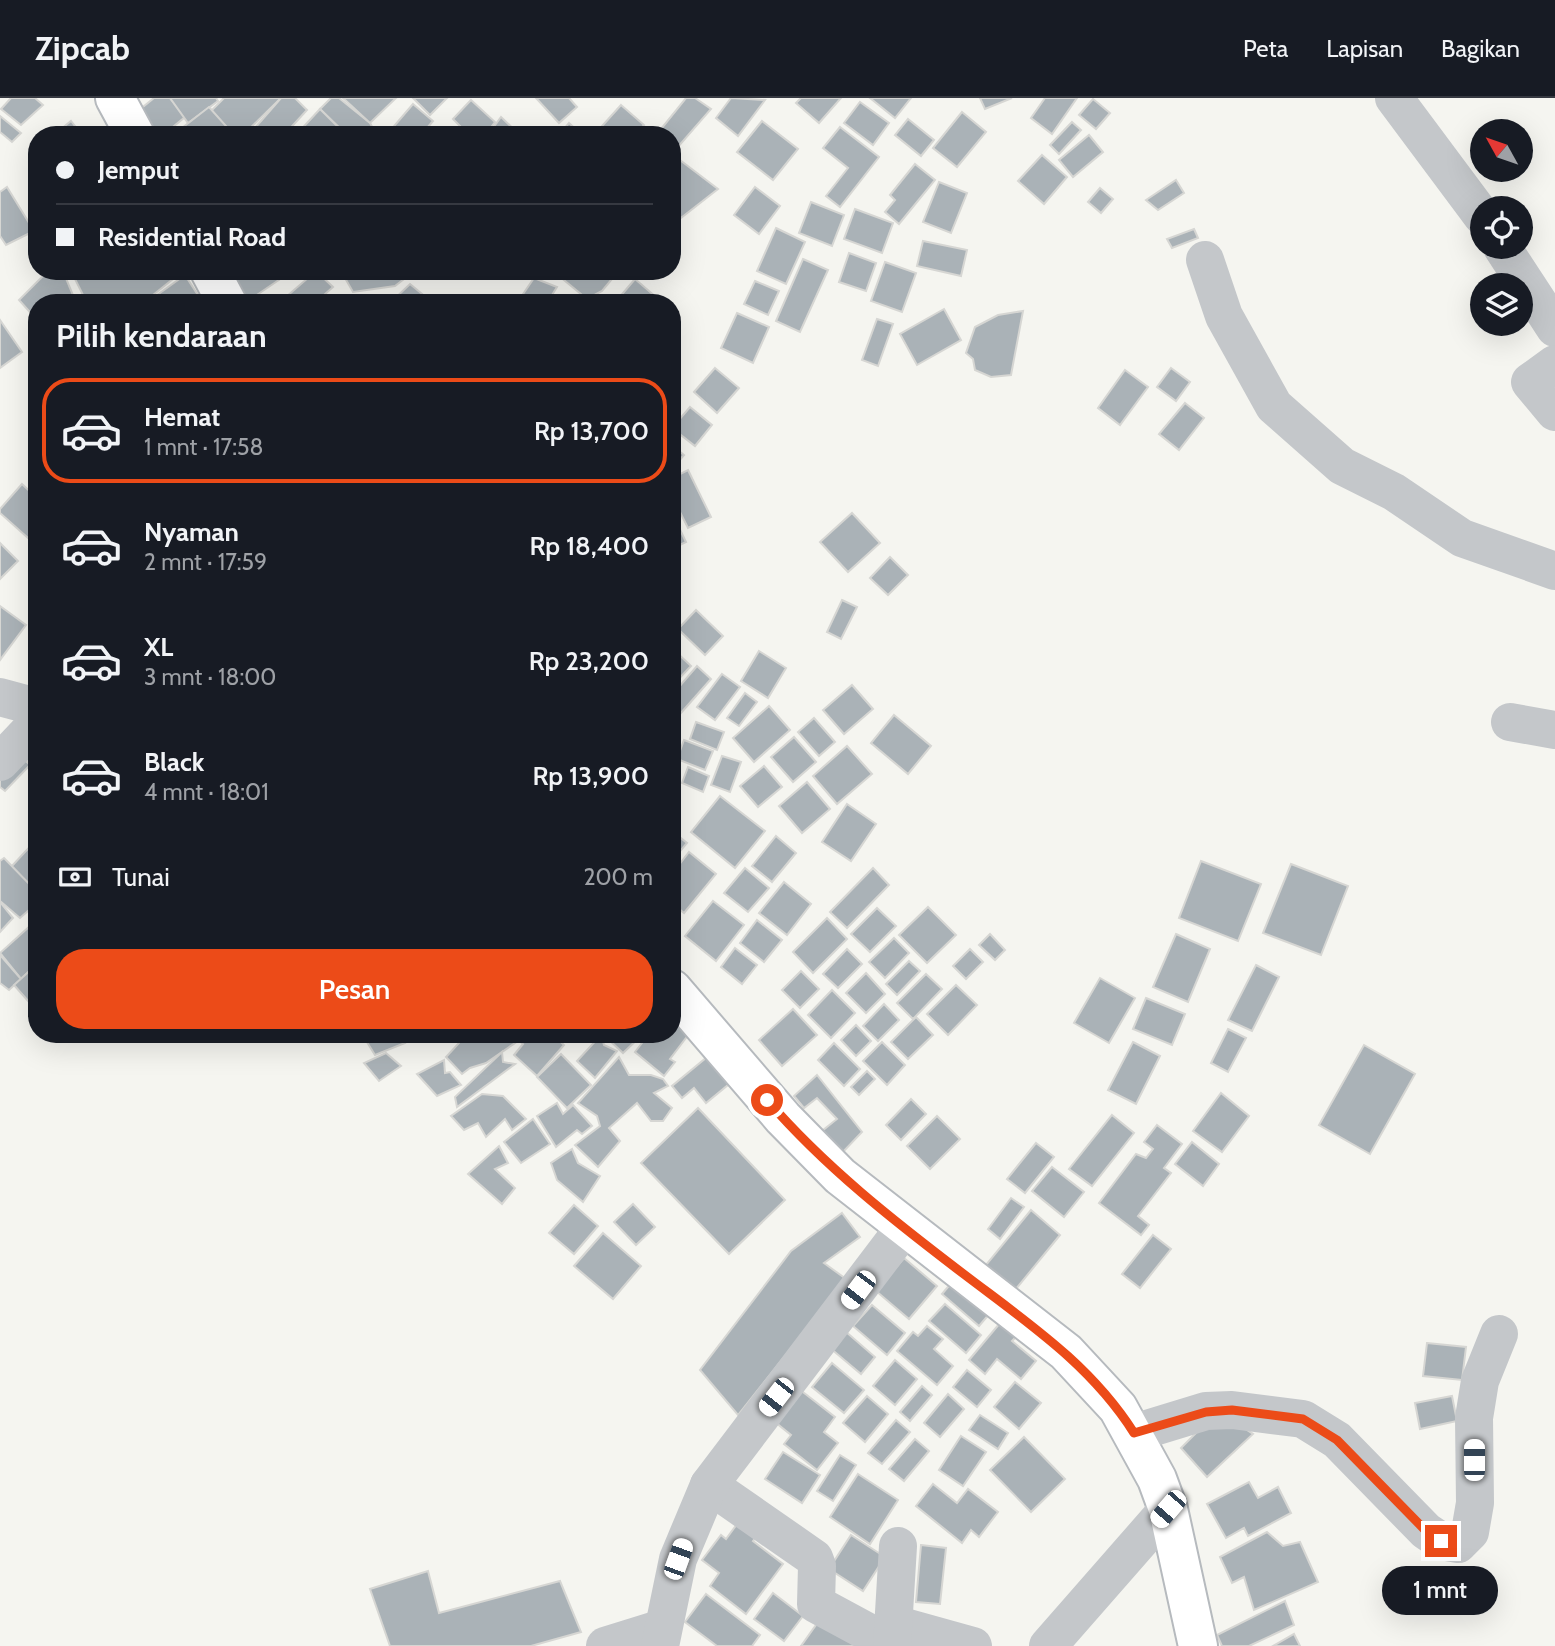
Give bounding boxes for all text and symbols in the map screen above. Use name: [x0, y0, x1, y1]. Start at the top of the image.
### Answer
text: Zipcab: [35, 28, 130, 68]
text: Peta: [1243, 34, 1288, 63]
text: Lapisan: [1326, 34, 1403, 63]
text: Bagikan: [1441, 34, 1520, 63]
north arrow: [1470, 119, 1533, 182]
map controls: [1470, 119, 1533, 336]
text: Jemput: [98, 154, 179, 186]
button: locate: [1470, 196, 1533, 259]
text: Residential Road: [98, 221, 286, 253]
button: layers: [1470, 273, 1533, 336]
text: Pilih kendaraan: [56, 316, 267, 355]
icon: car: [60, 399, 123, 462]
text: Hemat: [144, 401, 220, 433]
text: Rp 13,700: [534, 415, 649, 447]
text: 1 mnt · 17:58: [144, 433, 263, 461]
icon: car: [60, 514, 123, 577]
text: Nyaman: [144, 516, 239, 548]
text: Rp 18,400: [529, 530, 649, 562]
text: 2 mnt · 17:59: [144, 548, 267, 576]
icon: car: [60, 629, 123, 692]
text: XL: [144, 631, 173, 663]
text: Rp 23,200: [529, 645, 649, 677]
text: 3 mnt · 18:00: [144, 663, 276, 691]
icon: car: [60, 744, 123, 807]
text: Black: [144, 746, 204, 778]
text: Rp 13,900: [533, 760, 649, 792]
text: 4 mnt · 18:01: [144, 778, 269, 806]
icon: cash: [56, 858, 94, 896]
text: Tunai: [112, 861, 170, 893]
text: 200 m: [583, 863, 653, 891]
button: Pesan: [56, 949, 653, 1029]
route start: [751, 1084, 783, 1116]
car: [837, 1267, 880, 1313]
car: [755, 1374, 798, 1420]
car: [1464, 1439, 1485, 1481]
car: [1147, 1486, 1190, 1532]
route end: [1425, 1525, 1457, 1557]
car: [661, 1536, 696, 1582]
callout: 1 mnt: [1383, 1566, 1499, 1614]
text: 1 mnt: [1413, 1576, 1467, 1604]

